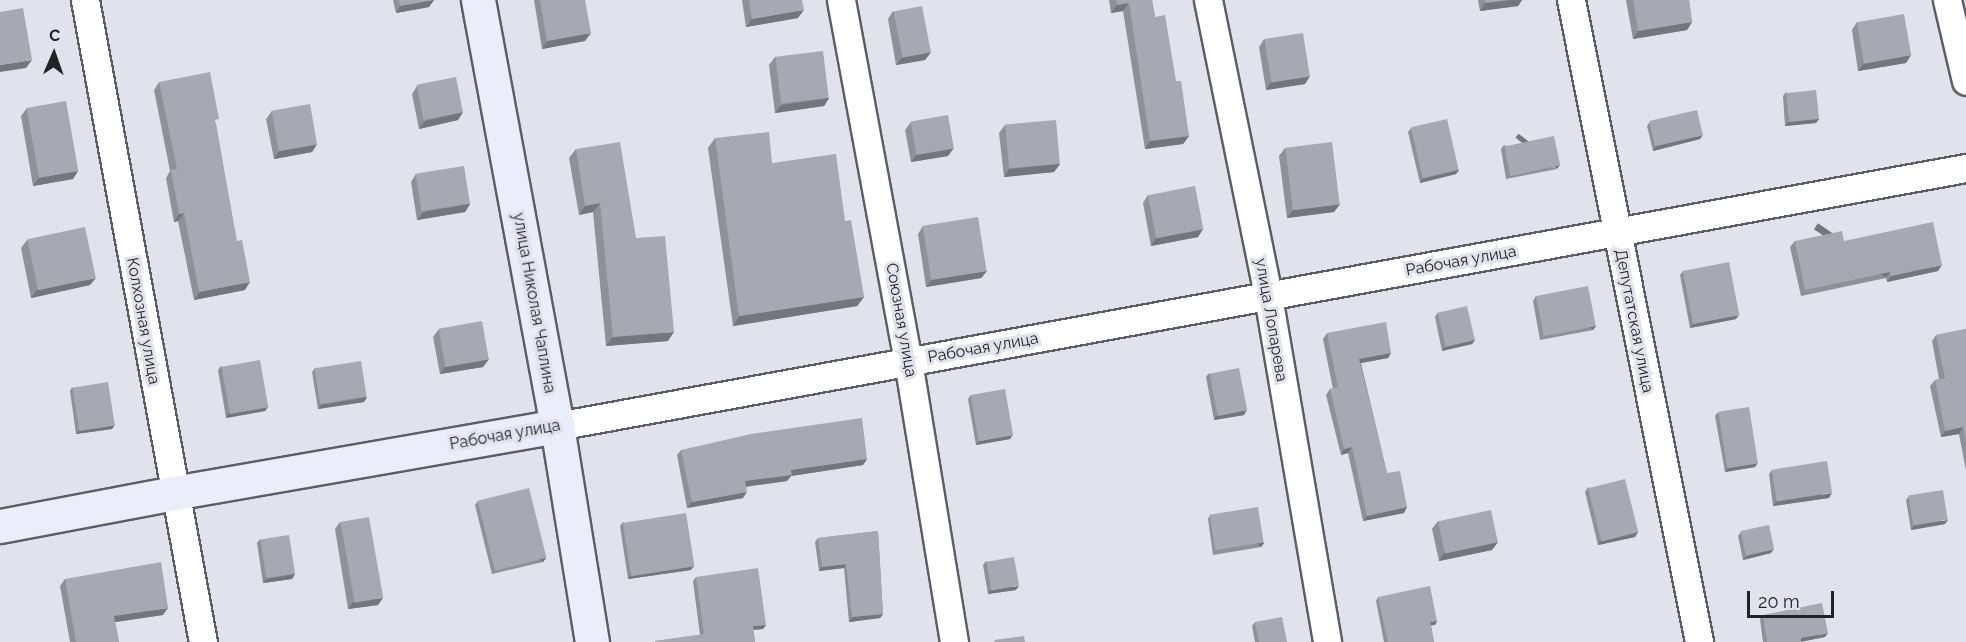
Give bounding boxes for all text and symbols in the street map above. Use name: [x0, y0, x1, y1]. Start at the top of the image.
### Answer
north arrow: [24, 24, 84, 84]
text: С: [49, 26, 60, 45]
street label: улица Николая Чаплина: [509, 211, 559, 395]
street label: Рабочая улица: [1404, 242, 1518, 280]
street label: Депутатская улица: [1611, 247, 1657, 395]
street label: Колхозная улица: [122, 256, 164, 386]
street label: улица Лопарева: [1251, 257, 1291, 383]
street label: Союзная улица: [881, 261, 921, 379]
street label: Рабочая улица: [926, 329, 1040, 367]
street label: Рабочая улица: [448, 416, 562, 454]
scale bar: [1750, 579, 1837, 617]
text: 20 m: [1758, 591, 1800, 612]

